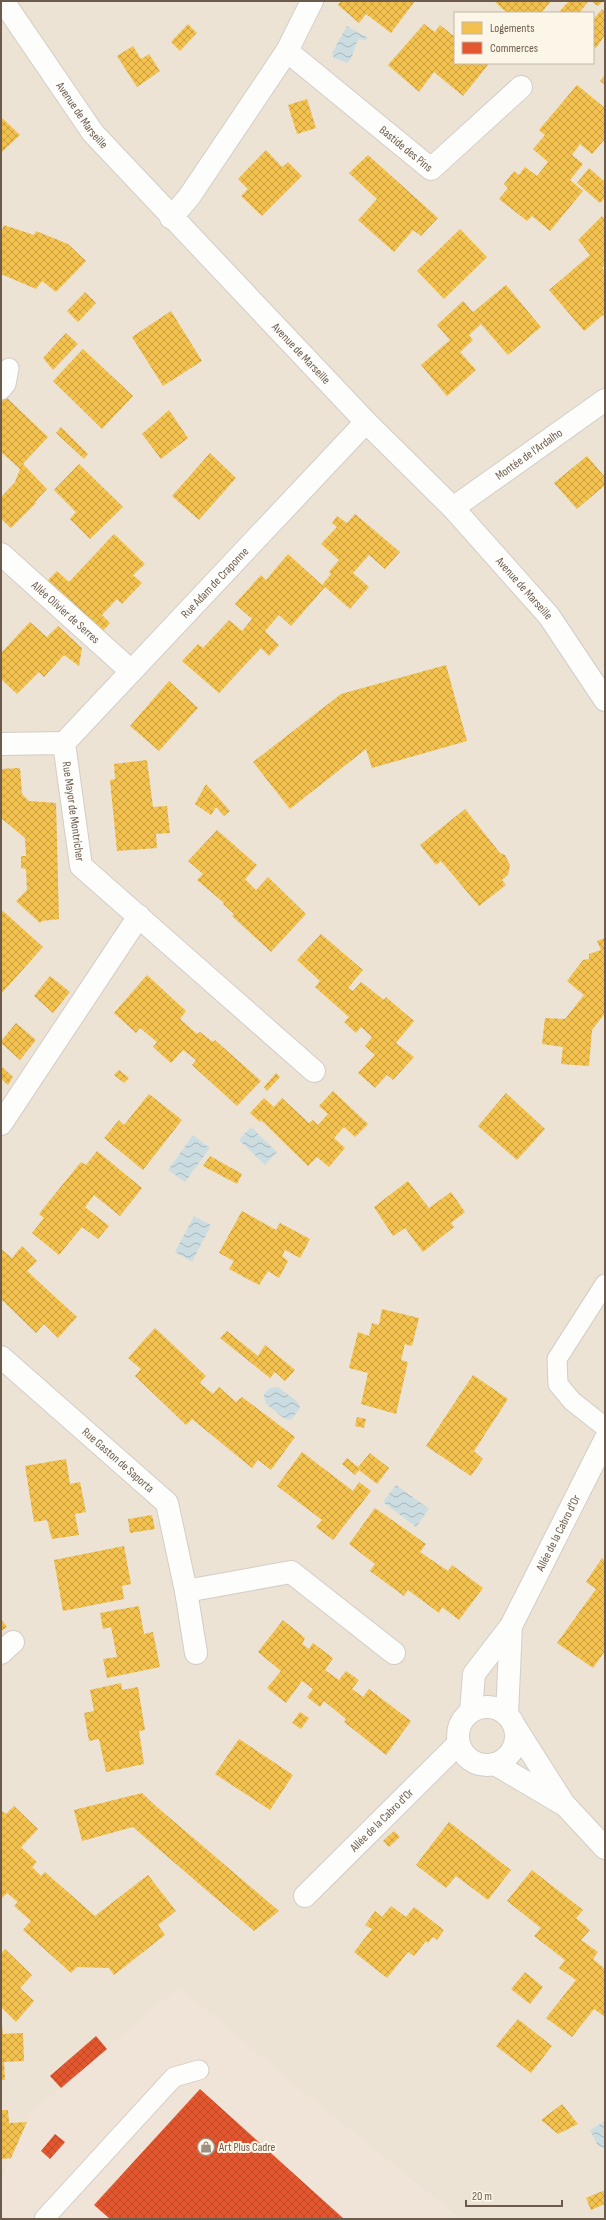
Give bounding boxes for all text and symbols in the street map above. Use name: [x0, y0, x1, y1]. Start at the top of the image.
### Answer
legend: [454, 12, 594, 64]
text: Logements: [490, 21, 534, 36]
text: Commerces: [490, 41, 538, 56]
street label: Avenue de Marseille: [52, 78, 111, 152]
street label: Bastide des Pins: [376, 122, 436, 175]
street label: Avenue de Marseille: [268, 319, 334, 387]
street label: Montée de l'Ardalho: [492, 425, 565, 483]
street label: Rue Adam de Craponne: [178, 544, 252, 621]
street label: Avenue de Marseille: [492, 553, 556, 623]
street label: Allée Olivier de Serres: [28, 577, 103, 647]
street label: Rue Mayor de Montricher: [59, 760, 88, 863]
street label: Rue Gaston de Saporta: [79, 1424, 158, 1496]
street label: Allée de la Cabro d'Or: [532, 1492, 584, 1575]
street label: Allée de la Cabro d'Or: [346, 1785, 417, 1855]
shop icon: Art Plus Cadre: [196, 2137, 216, 2157]
place label: Art Plus Cadre: [218, 2140, 276, 2155]
scale bar: [466, 2182, 562, 2208]
text: 20 m: [472, 2189, 492, 2204]

